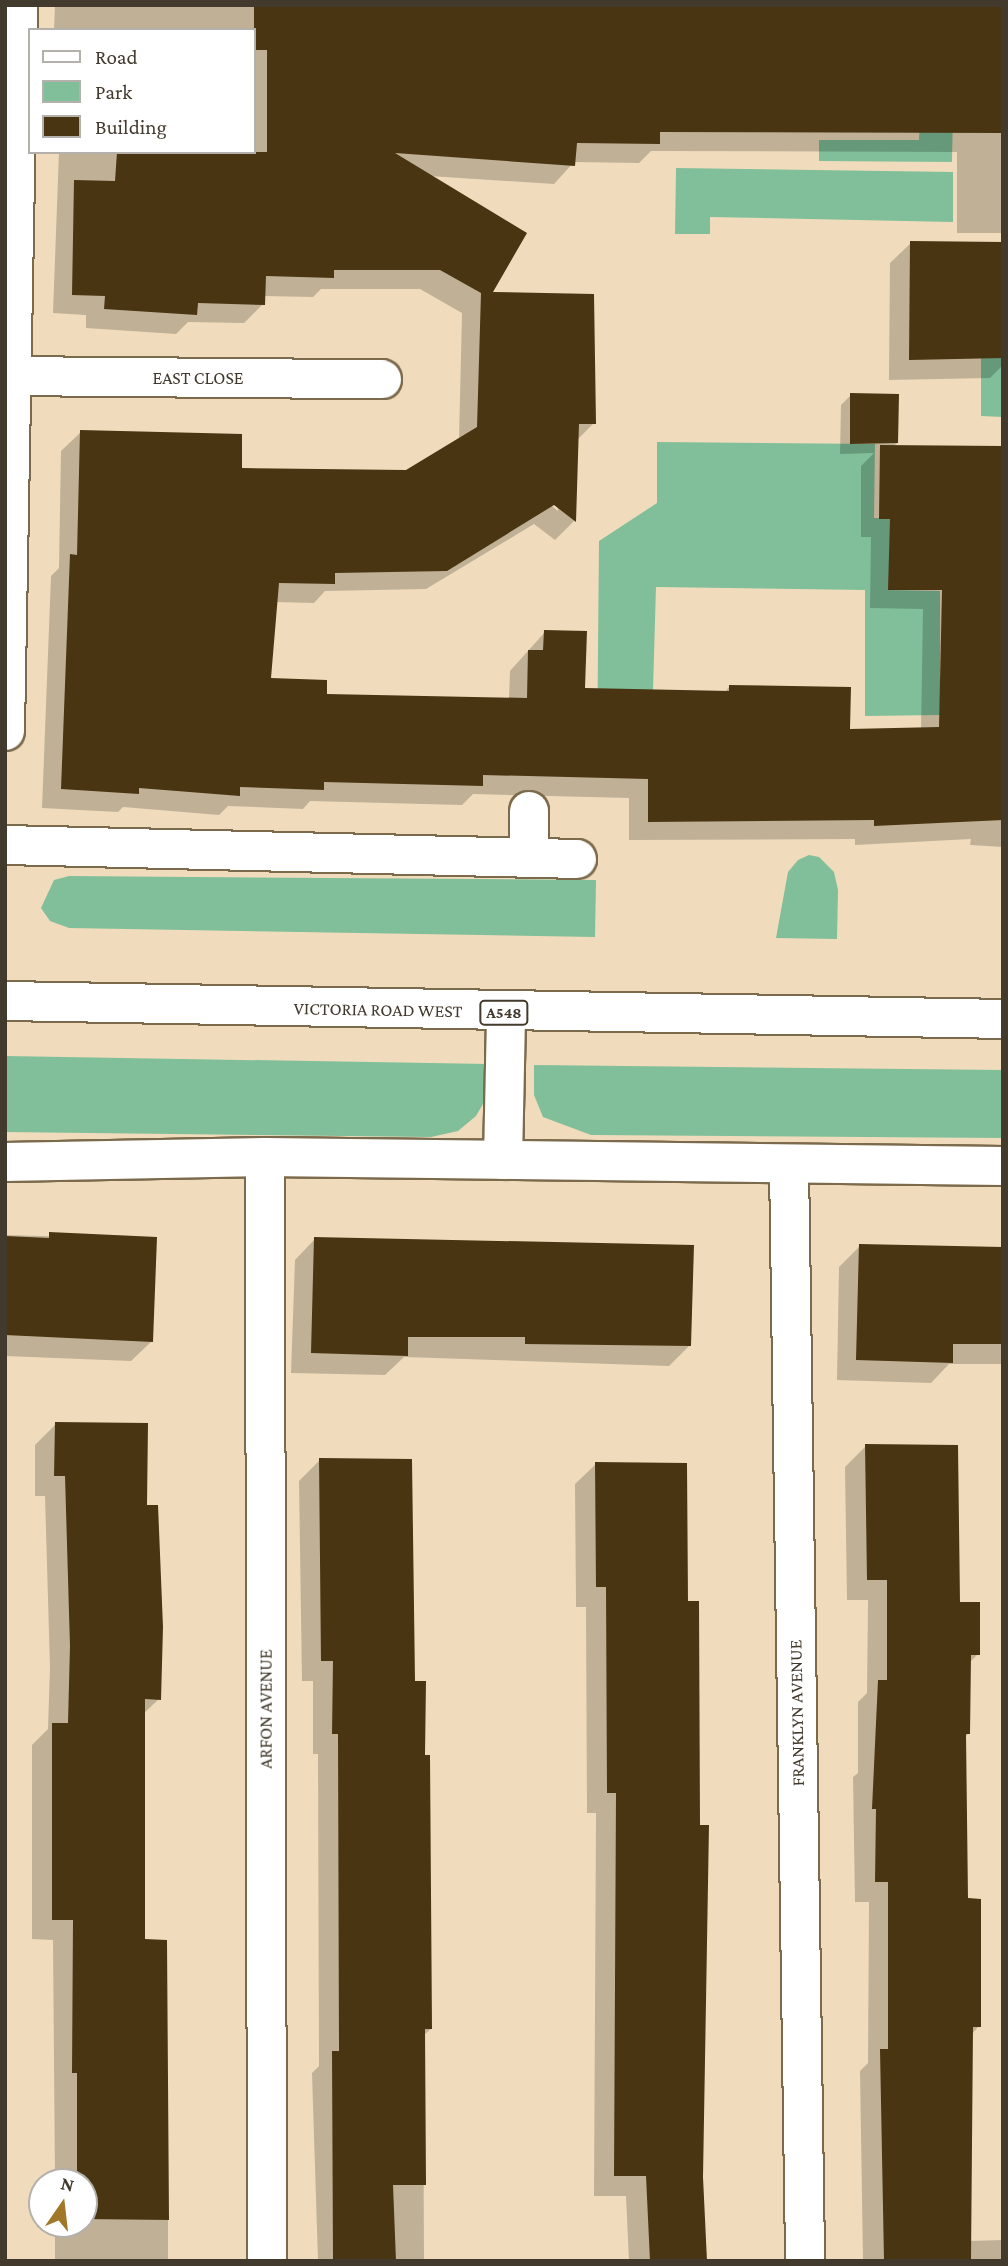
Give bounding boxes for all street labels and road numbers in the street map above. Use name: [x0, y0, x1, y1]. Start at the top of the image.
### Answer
street label: EAST CLOSE: [152, 367, 244, 389]
street label: VICTORIA ROAD WEST: [293, 998, 463, 1022]
road number: A548: [478, 1001, 530, 1026]
street label: FRANKLYN AVENUE: [785, 1639, 809, 1787]
street label: ARFON AVENUE: [255, 1649, 277, 1769]

